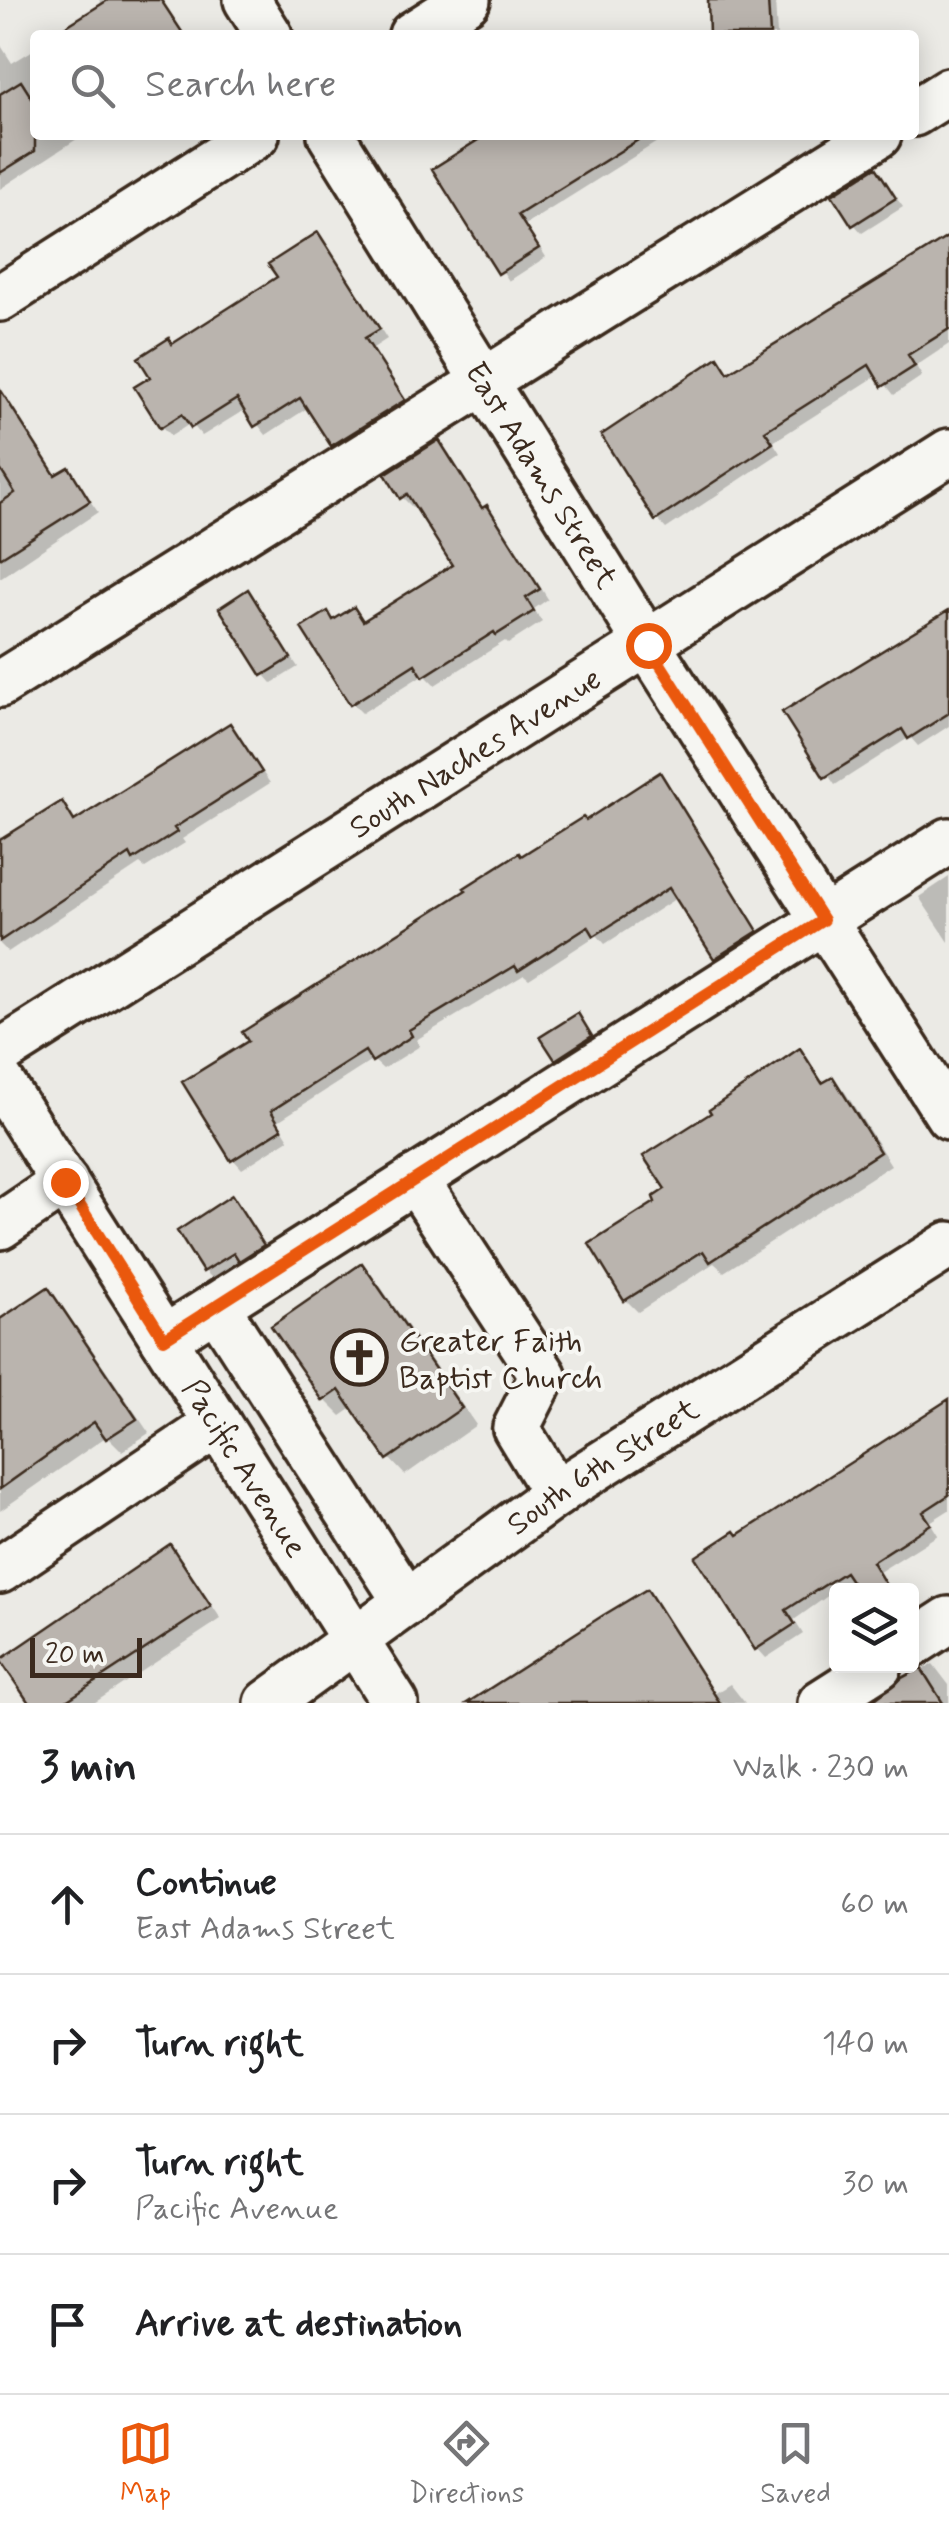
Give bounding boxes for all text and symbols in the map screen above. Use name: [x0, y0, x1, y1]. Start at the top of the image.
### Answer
search box: [30, 30, 919, 140]
icon: search: [65, 58, 120, 113]
text: Search here: [145, 61, 336, 110]
street label: East Adams Street: [454, 354, 627, 597]
route start: [626, 623, 672, 669]
street label: South Naches Avenue: [342, 658, 610, 850]
route end: [43, 1160, 89, 1206]
place label: Greater Faith Baptist Church: [399, 1321, 602, 1400]
church icon: Greater Faith Baptist Church: [330, 1328, 390, 1388]
street label: Pacific Avenue: [172, 1371, 316, 1566]
street label: South 6th Street: [499, 1389, 708, 1546]
map controls: [829, 1583, 919, 1673]
button: layers: [829, 1583, 919, 1673]
scale bar: [30, 1633, 142, 1678]
text: 20 m: [45, 1637, 105, 1674]
text: 3 min: [40, 1741, 137, 1796]
text: Walk · 230 m: [733, 1747, 909, 1789]
text: Continue: [135, 1859, 277, 1908]
icon: ahead: [40, 1877, 95, 1932]
text: 60 m: [840, 1883, 909, 1925]
text: East Adams Street: [135, 1908, 395, 1950]
icon: right: [40, 2017, 95, 2072]
text: Turn right: [135, 2020, 304, 2069]
text: 140 m: [822, 2023, 909, 2065]
text: Turn right: [135, 2139, 304, 2188]
icon: right: [40, 2157, 95, 2212]
text: 30 m: [842, 2163, 909, 2205]
text: Pacific Avenue: [135, 2188, 339, 2230]
icon: arrive: [40, 2297, 95, 2352]
text: Arrive at destination: [135, 2300, 462, 2349]
tab: Map: [118, 2416, 173, 2513]
tab: Directions: [409, 2416, 524, 2513]
tab: Saved: [760, 2416, 831, 2513]

